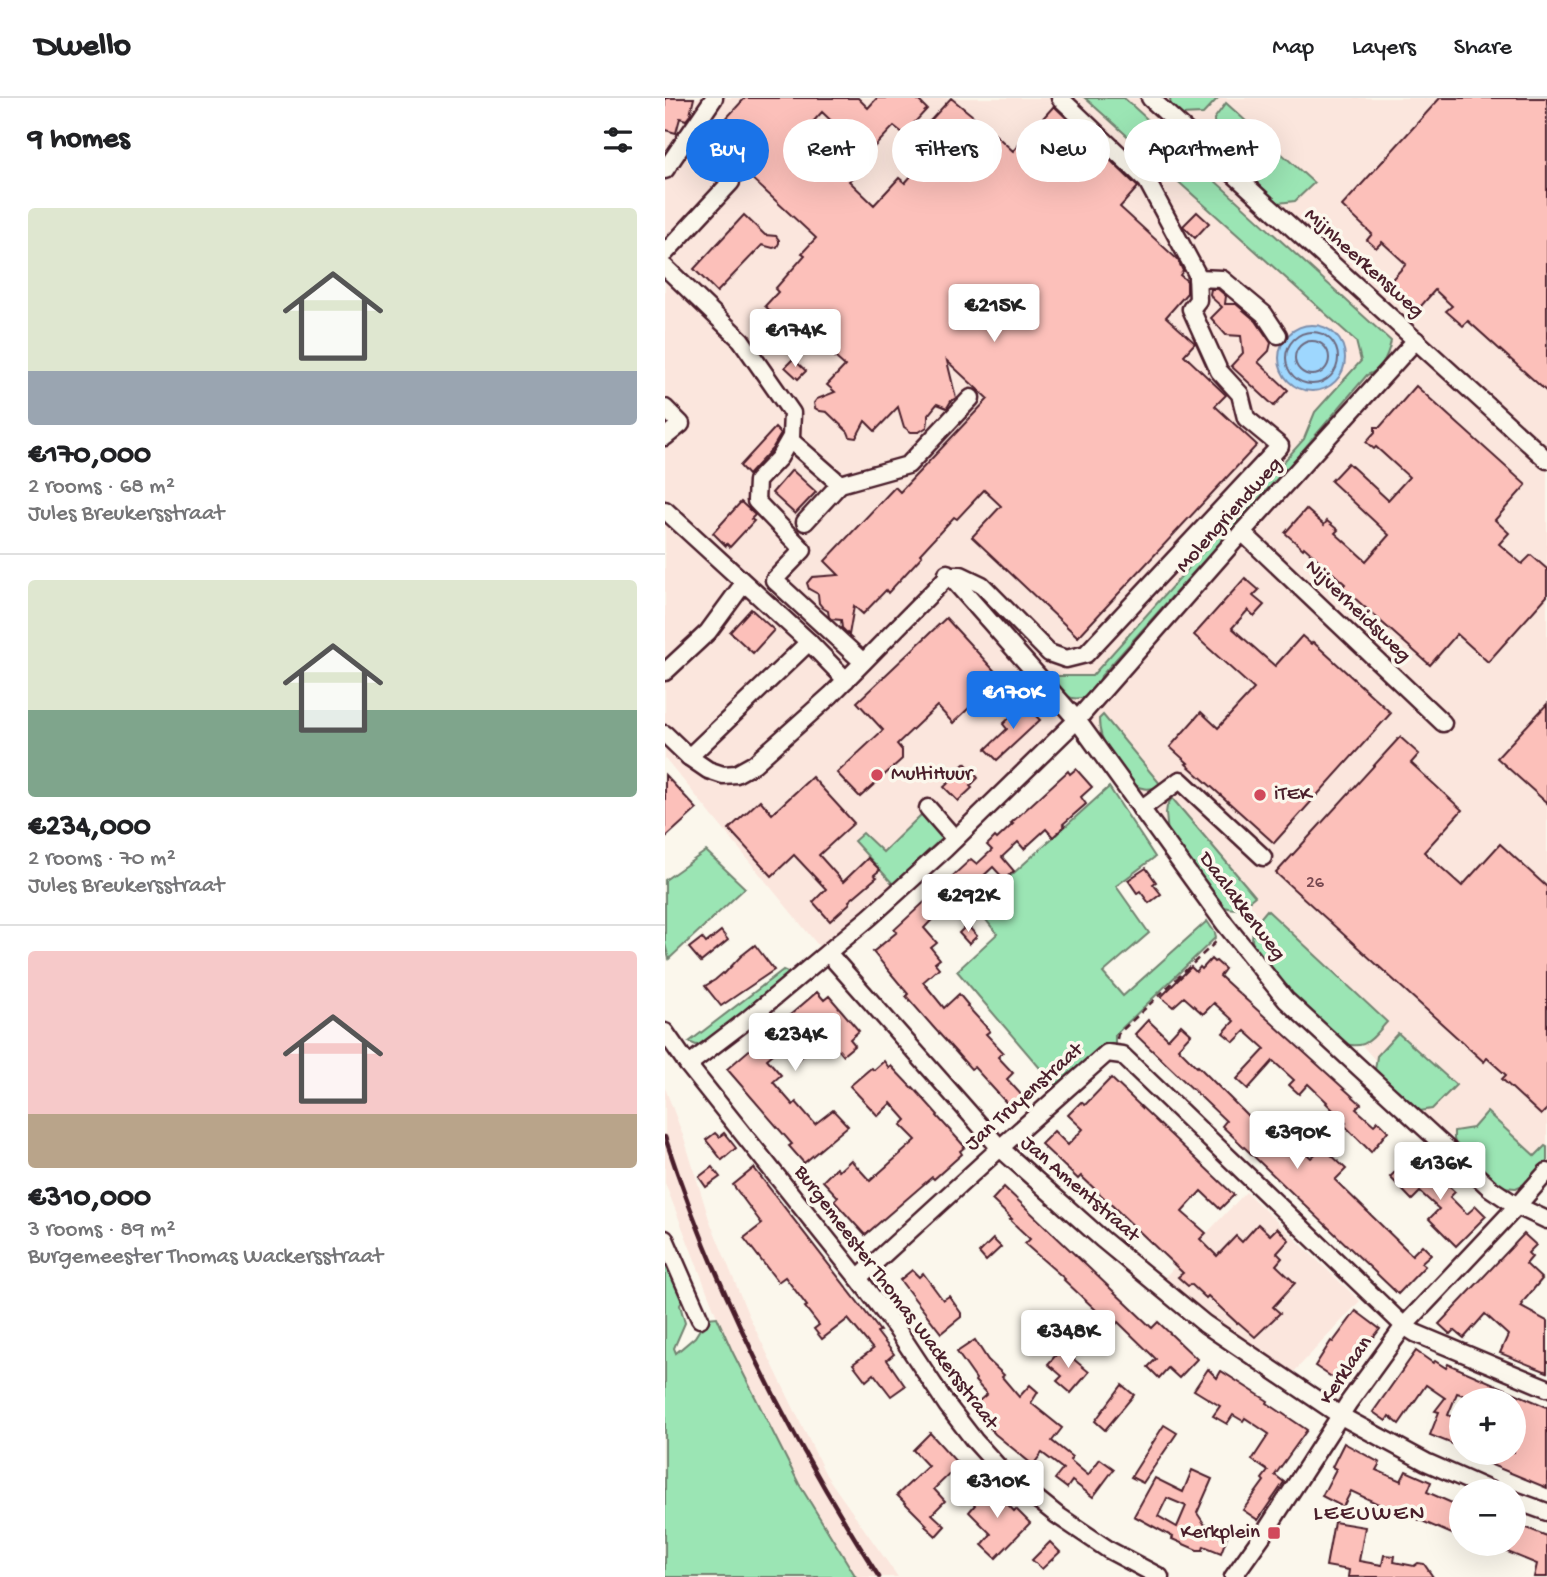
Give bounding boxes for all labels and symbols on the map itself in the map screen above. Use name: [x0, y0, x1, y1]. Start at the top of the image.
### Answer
street label: Mijnheerkensweg: [1298, 204, 1428, 324]
pin: €215K: [945, 285, 1043, 344]
pin: €174K: [746, 310, 844, 369]
street label: Molengriendweg: [1172, 453, 1289, 579]
street label: Nijverheidsweg: [1299, 555, 1415, 669]
pin: €170K: [964, 672, 1062, 731]
place label: MultiHuur: [891, 763, 974, 788]
marker: MultiHuur: [869, 767, 885, 783]
place label: iTEK: [1274, 783, 1314, 808]
marker: iTEK: [1252, 787, 1268, 803]
street label: Daalakkerweg: [1191, 846, 1290, 966]
house number: 26: [1306, 873, 1325, 894]
pin: €292K: [919, 874, 1017, 934]
pin: €234K: [746, 1014, 844, 1073]
street label: Jan Truyenstraat: [961, 1037, 1091, 1157]
pin: €390K: [1248, 1112, 1346, 1171]
street label: Jan Amentstraat: [1014, 1131, 1146, 1250]
pin: €136K: [1391, 1142, 1489, 1202]
street label: Burgemeester Thomas Wackersstraat: [787, 1160, 1004, 1437]
pin: €348K: [1019, 1310, 1117, 1370]
street label: Kerklaan: [1315, 1332, 1379, 1410]
pin: €310K: [948, 1460, 1046, 1520]
district label: LEEUWEN: [1313, 1501, 1427, 1528]
place label: Kerkplein: [1180, 1521, 1260, 1546]
marker: Kerkplein: [1266, 1525, 1282, 1541]

